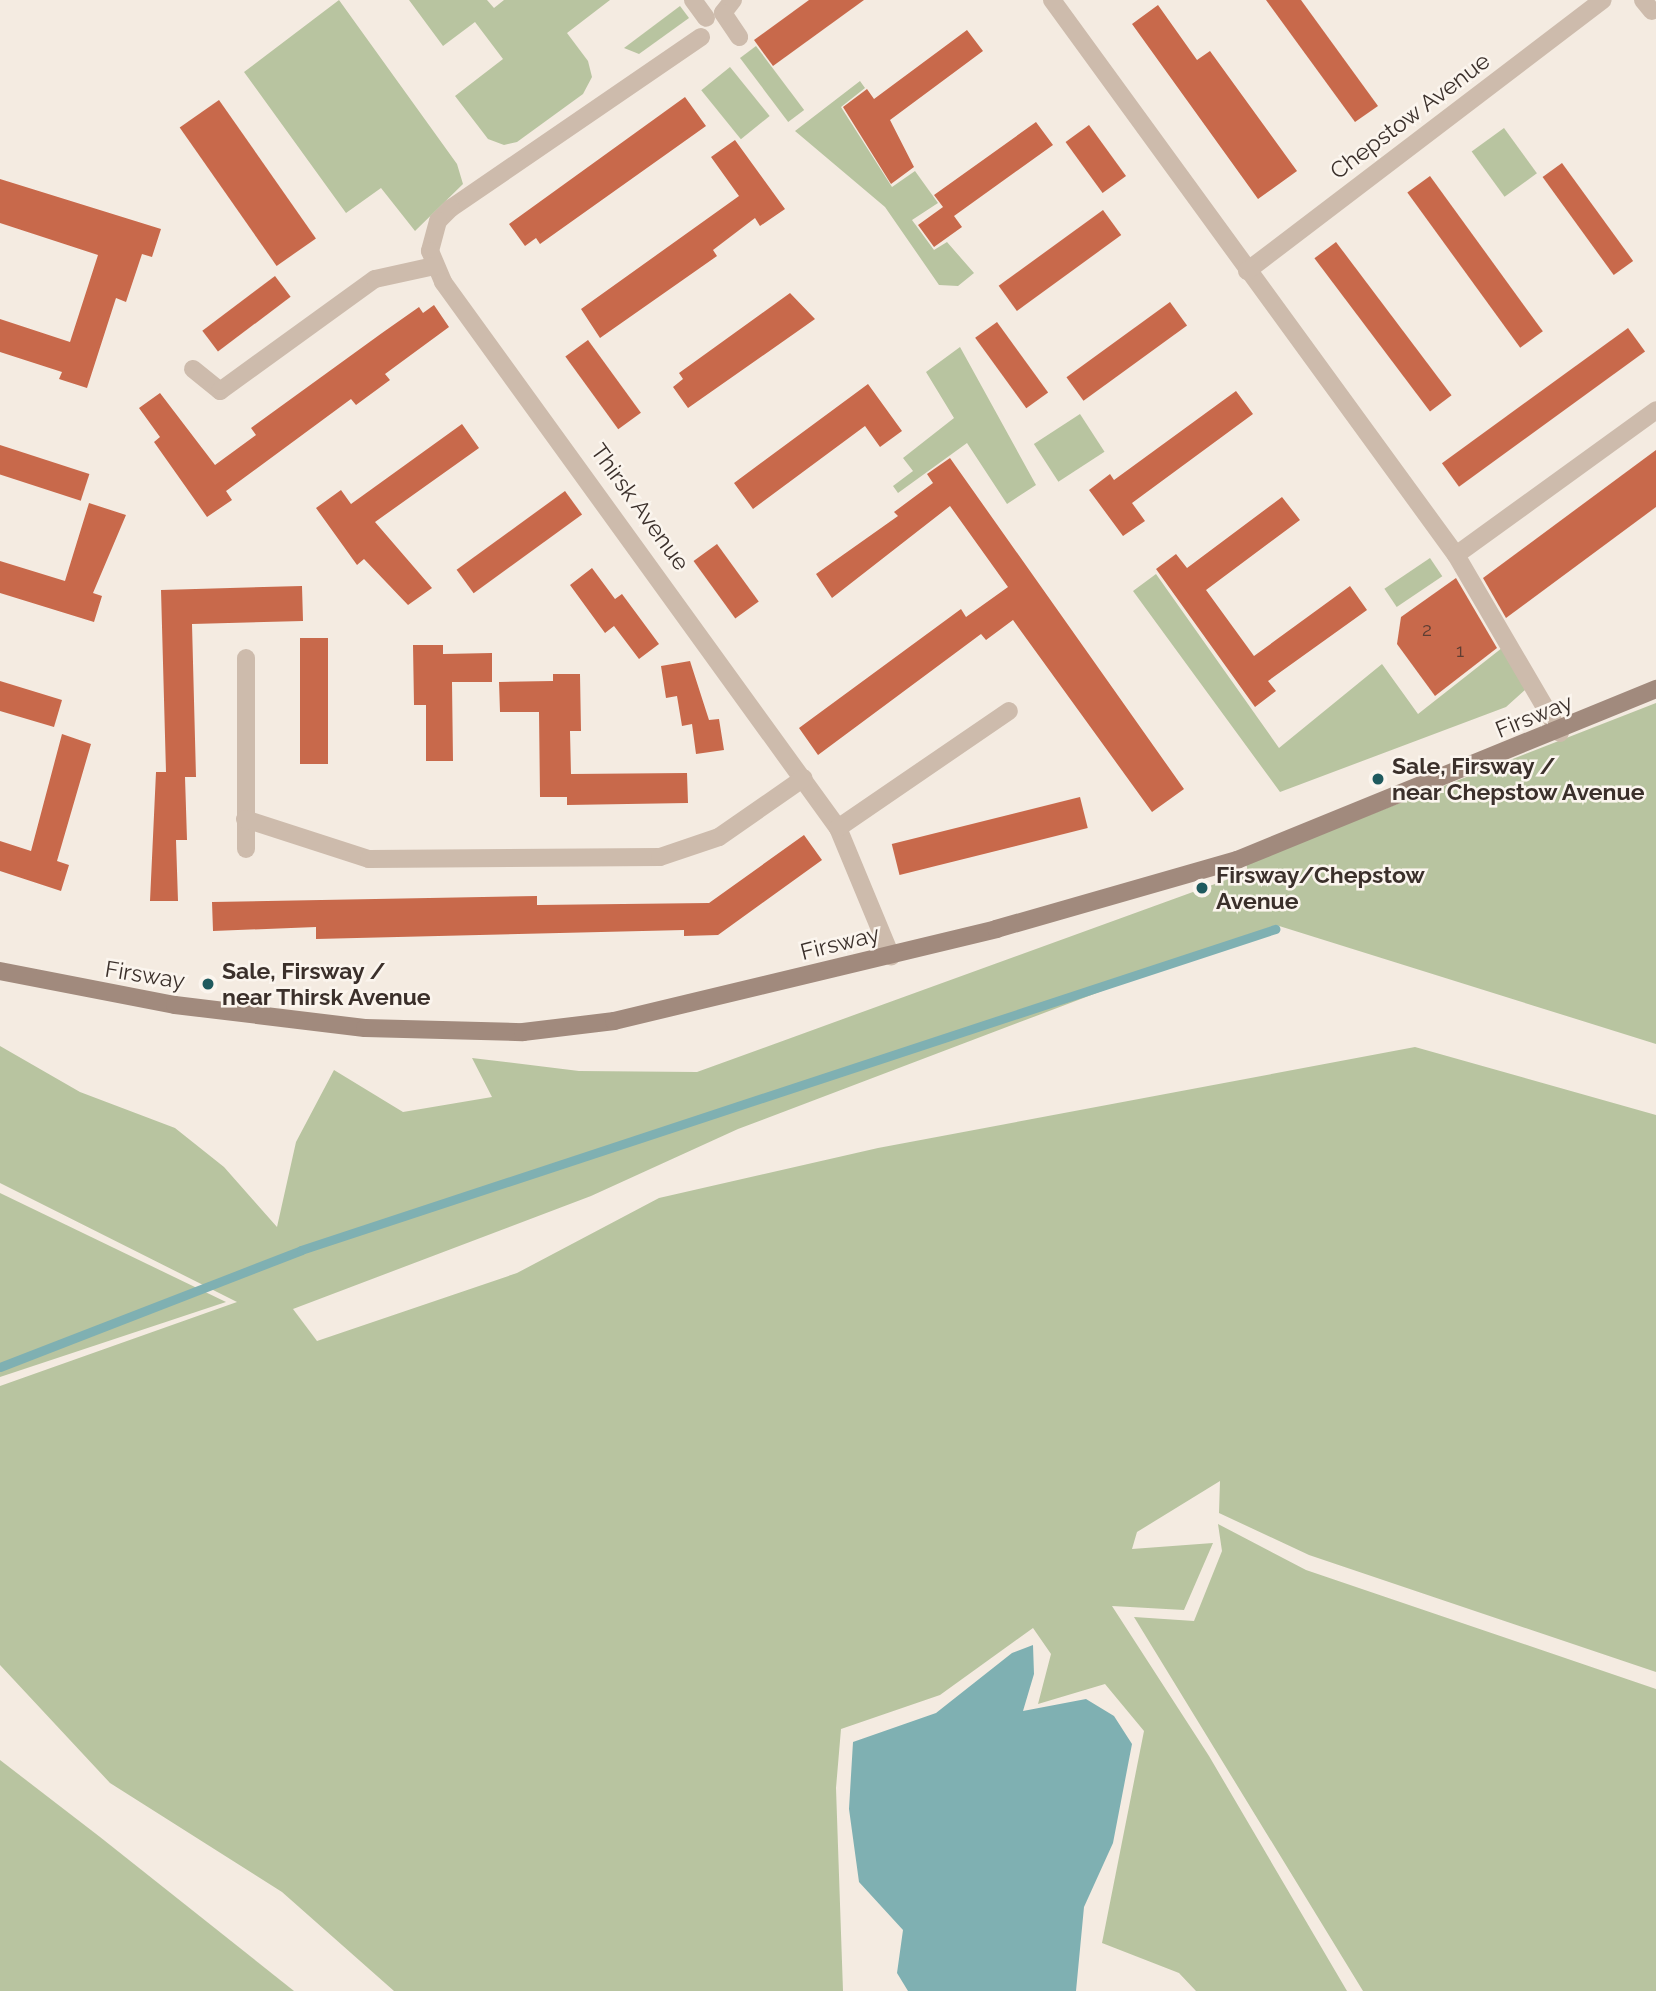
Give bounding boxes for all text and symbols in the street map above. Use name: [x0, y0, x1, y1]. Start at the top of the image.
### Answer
street label: Chepstow Avenue: [1324, 47, 1496, 185]
street label: Thirsk Avenue: [585, 438, 695, 576]
house number: 2: [1422, 619, 1432, 641]
house number: 1: [1456, 640, 1464, 662]
street label: Firsway: [1491, 688, 1577, 744]
place label: Sale, Firsway / near Chepstow Avenue: [1392, 752, 1646, 806]
marker: Sale, Firsway / near Chepstow Avenue: [1370, 771, 1386, 787]
place label: Firsway/Chepstow Avenue: [1216, 861, 1425, 915]
marker: Firsway/Chepstow Avenue: [1194, 880, 1210, 896]
street label: Firsway: [798, 920, 882, 966]
street label: Firsway: [103, 955, 187, 995]
place label: Sale, Firsway / near Thirsk Avenue: [222, 957, 433, 1011]
marker: Sale, Firsway / near Thirsk Avenue: [200, 976, 216, 992]

